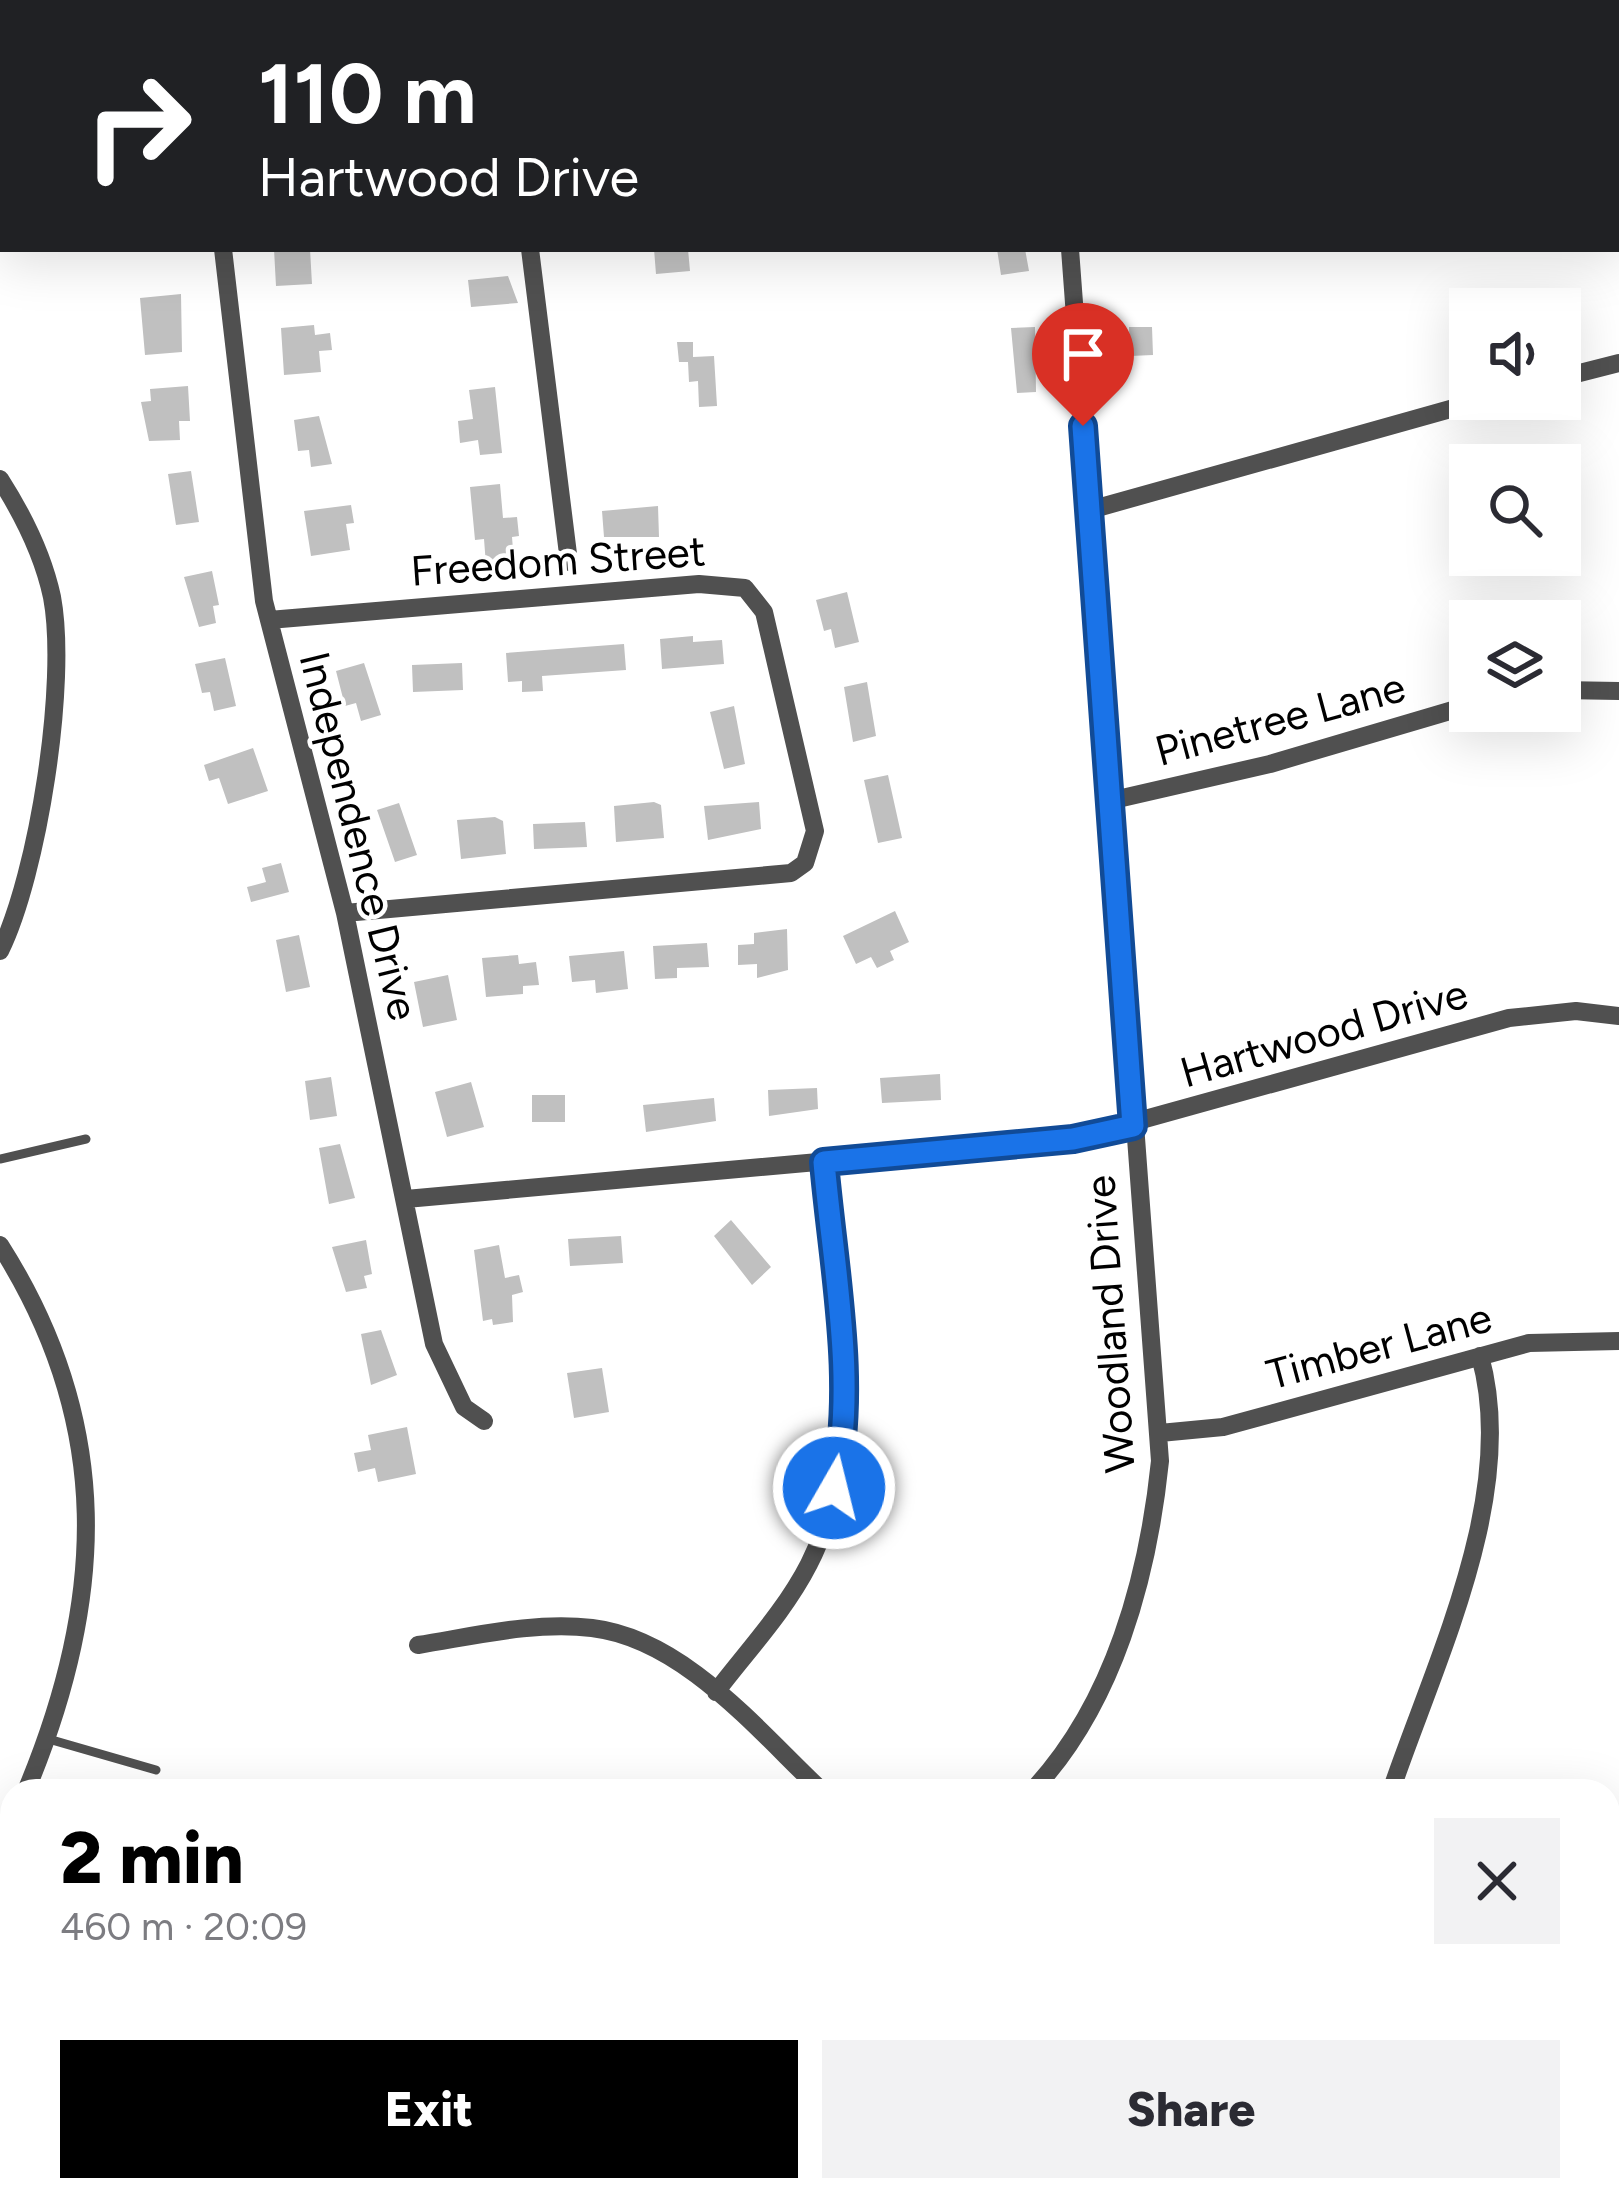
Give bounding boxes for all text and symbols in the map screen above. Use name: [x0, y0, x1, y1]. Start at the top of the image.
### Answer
text: 110 m: [258, 43, 477, 144]
icon: right: [60, 48, 216, 204]
text: Hartwood Drive: [258, 145, 639, 210]
map controls: [1449, 288, 1581, 732]
button: sound: [1449, 288, 1581, 420]
pin: [1032, 303, 1134, 426]
icon: arrive: [1050, 321, 1116, 387]
button: search: [1449, 444, 1581, 576]
street label: Freedom Street: [409, 525, 707, 597]
button: layers: [1449, 600, 1581, 732]
street label: Independence Drive: [289, 647, 429, 1025]
street label: Pinetree Lane: [1150, 661, 1410, 777]
street label: Hartwood Drive: [1175, 968, 1473, 1098]
street label: Woodland Drive: [1074, 1174, 1146, 1474]
street label: Timber Lane: [1261, 1292, 1497, 1400]
position arrow: [771, 1425, 897, 1551]
text: 2 min: [60, 1815, 244, 1901]
button: close: [1434, 1818, 1560, 1944]
text: 460 m · 20:09: [60, 1903, 307, 1950]
button: Exit: [60, 2040, 798, 2178]
button: Share: [822, 2040, 1560, 2178]

